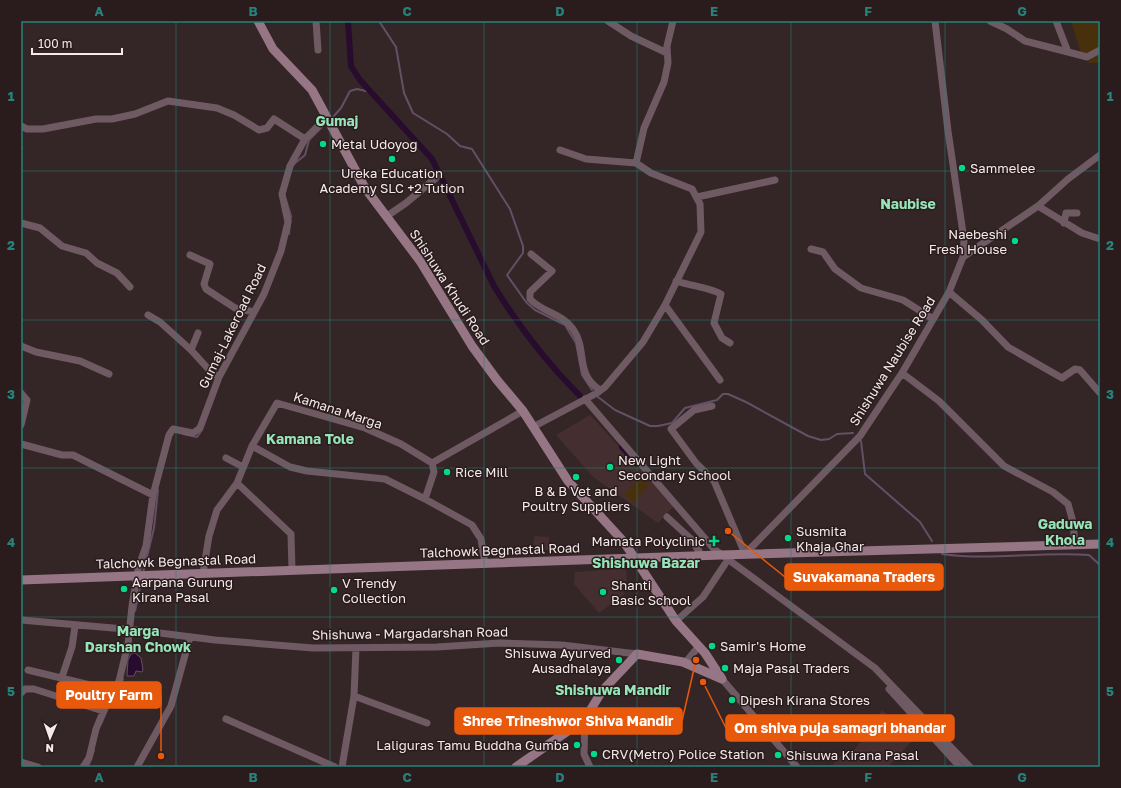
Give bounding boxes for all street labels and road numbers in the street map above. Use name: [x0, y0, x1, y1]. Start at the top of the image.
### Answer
street label: Shishuwa Khudi Road: [407, 226, 493, 348]
street label: Gumaj-Lakeroad Road: [195, 261, 269, 391]
street label: Shishuwa Naubise Road: [846, 293, 938, 429]
street label: Kamana Marga: [292, 388, 384, 432]
street label: Talchowk Begnastal Road: [420, 539, 580, 561]
street label: Talchowk Begnastal Road: [96, 550, 256, 572]
street label: Shishuwa - Margadarshan Road: [312, 623, 508, 643]

